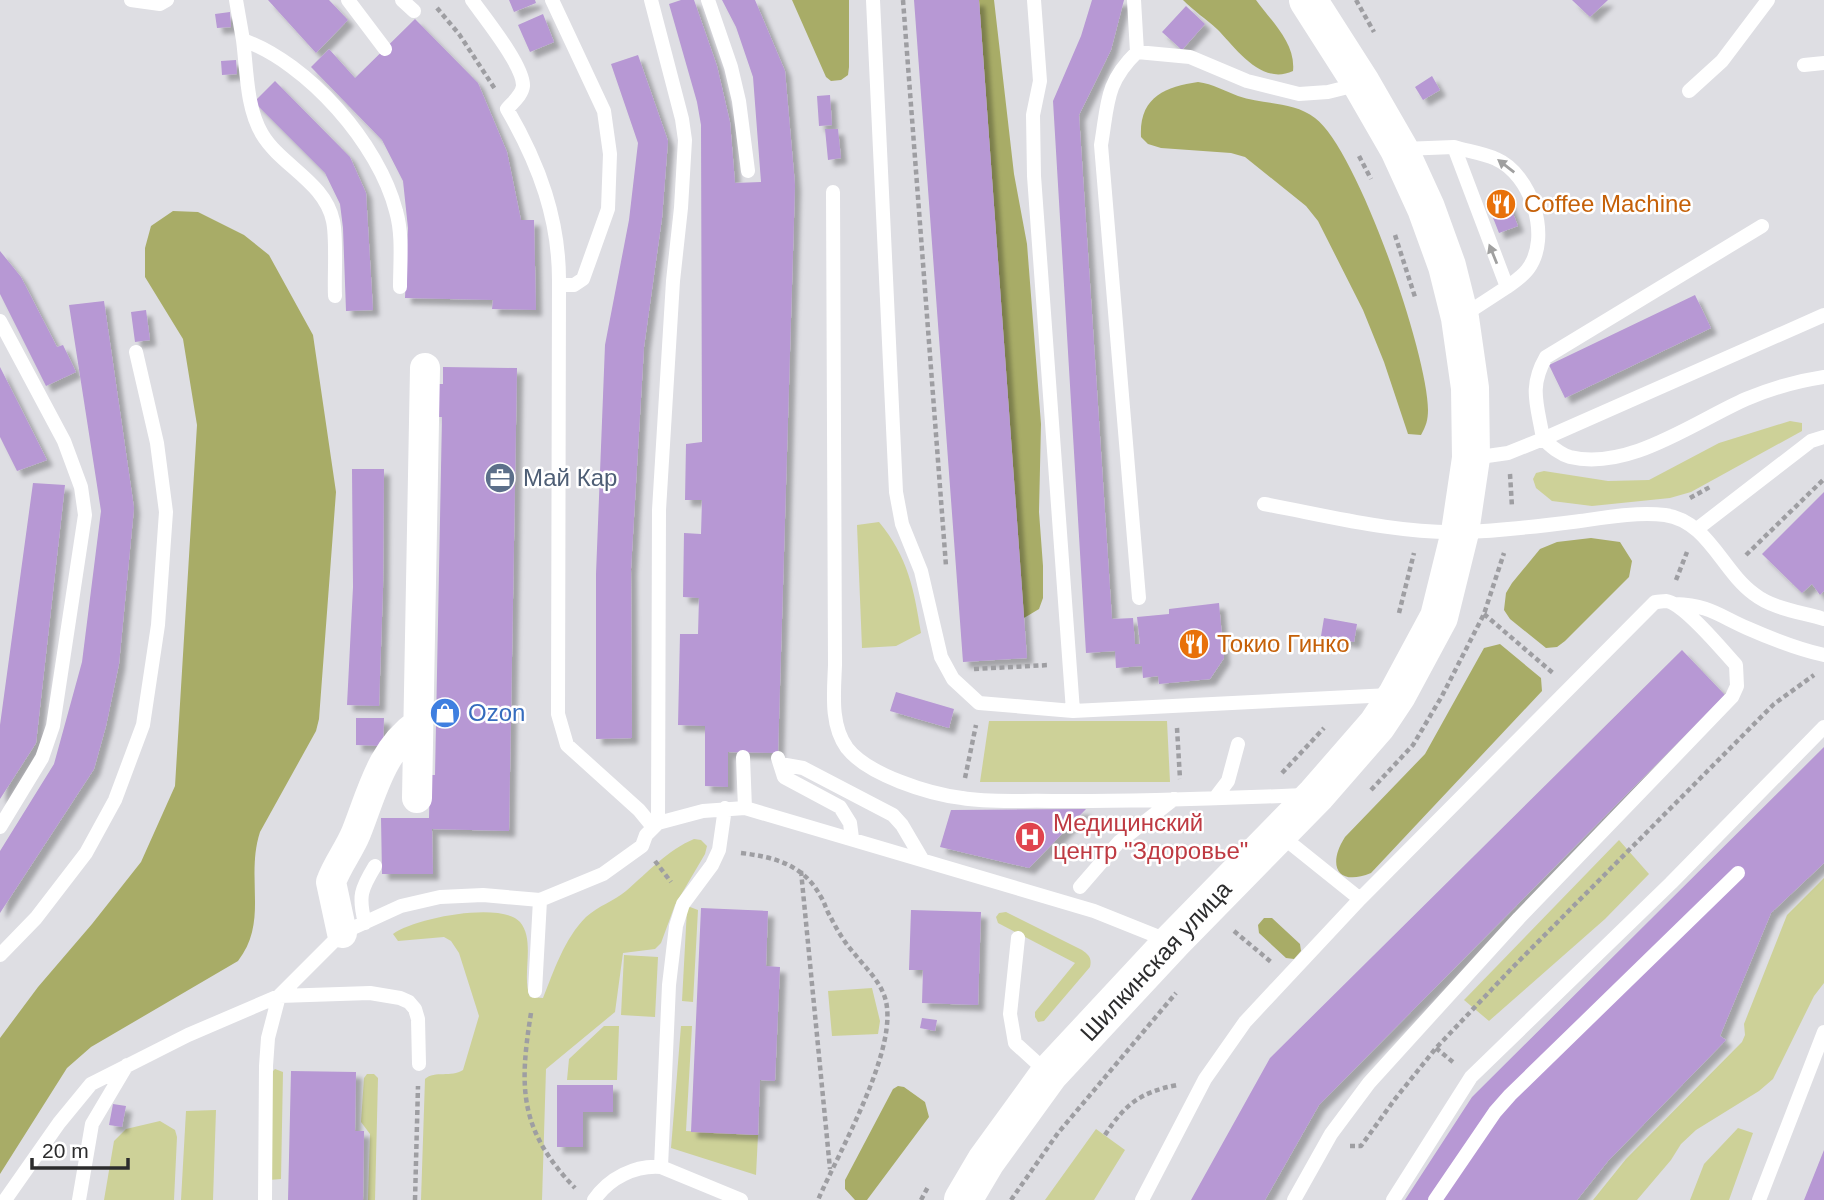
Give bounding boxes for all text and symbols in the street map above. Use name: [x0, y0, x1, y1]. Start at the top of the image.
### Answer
one-way arrow: [1498, 159, 1516, 174]
restaurant icon: Coffee Machine: [1484, 187, 1518, 221]
place label: Coffee Machine: [1524, 190, 1692, 217]
one-way arrow: [1488, 243, 1499, 264]
office icon: Май Кар: [483, 461, 517, 495]
place label: Май Кар: [523, 464, 617, 491]
restaurant icon: Токио Гинко: [1177, 627, 1211, 661]
place label: Токио Гинко: [1217, 630, 1349, 657]
shop icon: Ozon: [428, 696, 462, 730]
place label: Ozon: [468, 699, 525, 726]
place label: Медицинский центр "Здоровье": [1053, 809, 1248, 864]
hospital icon: Медицинский центр "Здоровье": [1013, 820, 1047, 854]
street label: Шилкинская улица: [1075, 875, 1237, 1046]
scale bar: [32, 1126, 128, 1170]
text: 20 m: [42, 1139, 89, 1162]

